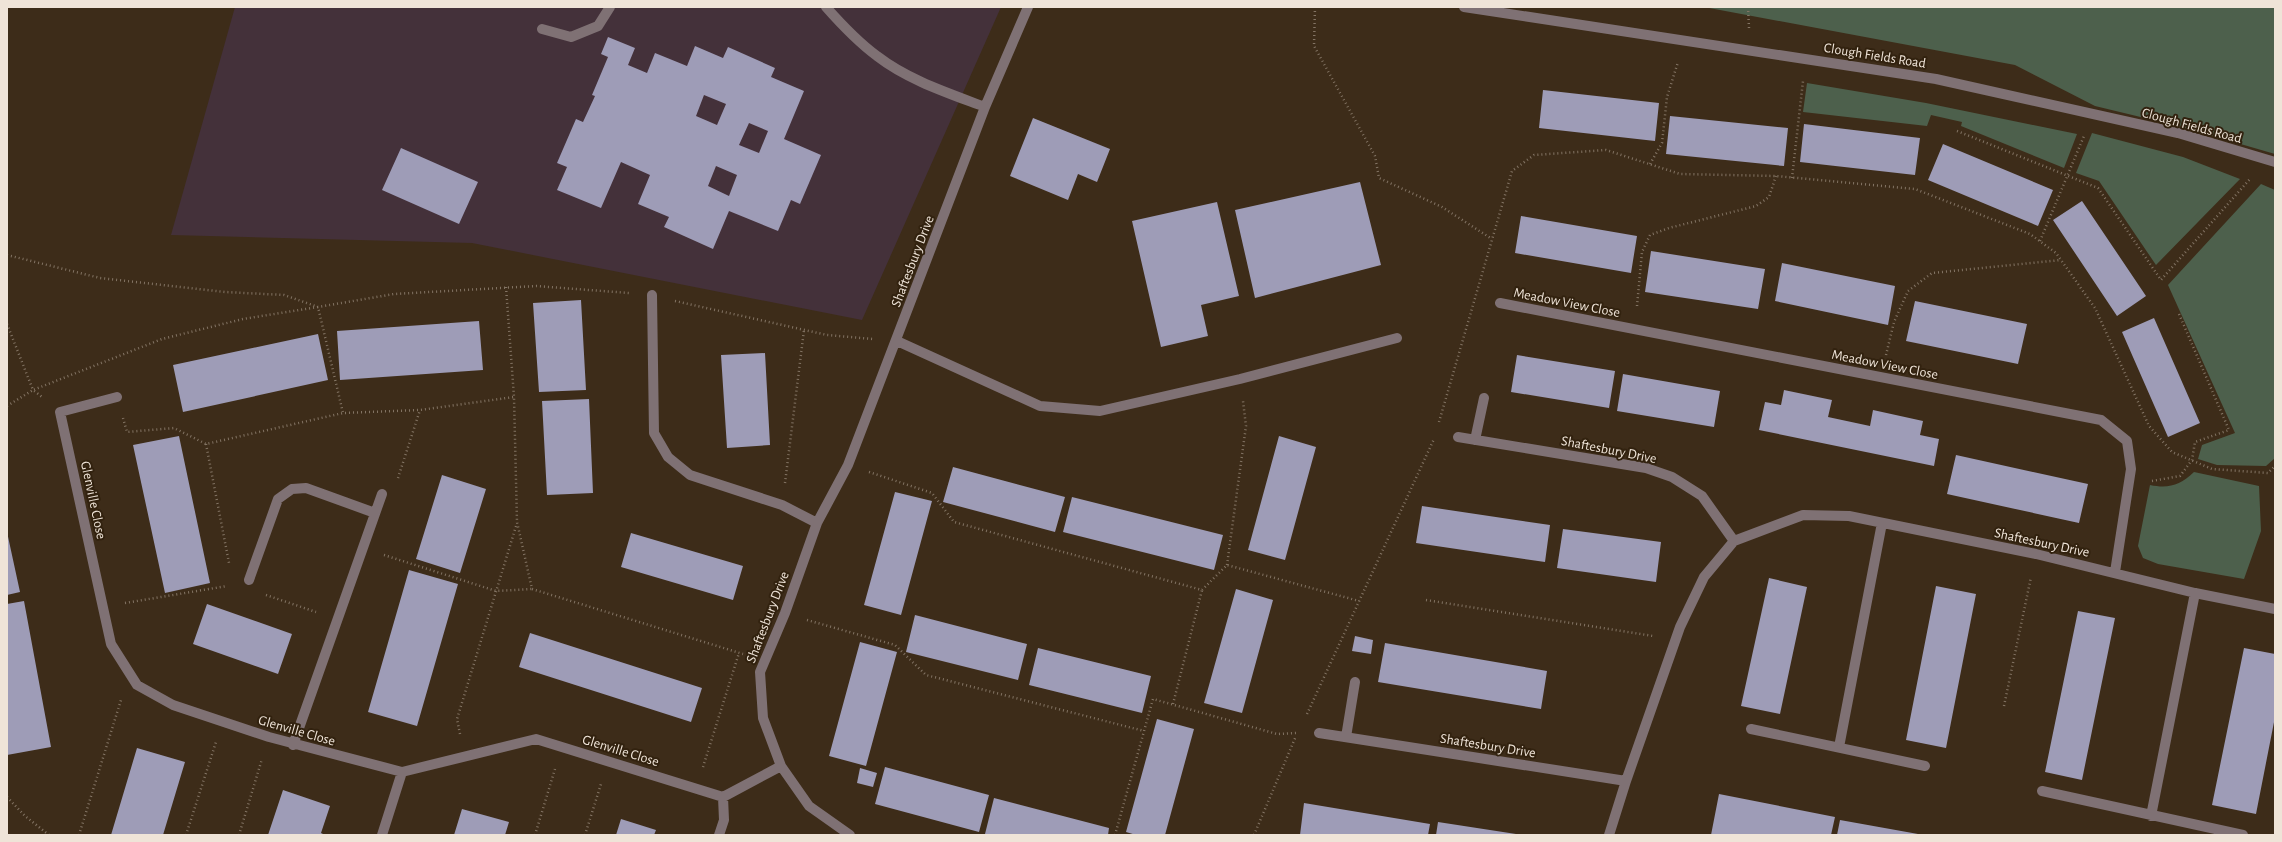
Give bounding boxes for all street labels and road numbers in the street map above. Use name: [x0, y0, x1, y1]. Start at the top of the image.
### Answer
street label: Clough Fields Road: [1823, 41, 1927, 71]
street label: Clough Fields Road: [2140, 106, 2243, 146]
street label: Shaftesbury Drive: [889, 214, 937, 309]
street label: Meadow View Close: [1512, 286, 1621, 320]
street label: Meadow View Close: [1830, 348, 1939, 382]
street label: Shaftesbury Drive: [1560, 434, 1658, 466]
street label: Glenville Close: [78, 460, 108, 540]
street label: Shaftesbury Drive: [1993, 526, 2091, 560]
street label: Shaftesbury Drive: [744, 570, 792, 665]
street label: Glenville Close: [257, 713, 337, 749]
street label: Shaftesbury Drive: [1439, 732, 1537, 760]
street label: Glenville Close: [581, 733, 661, 769]

